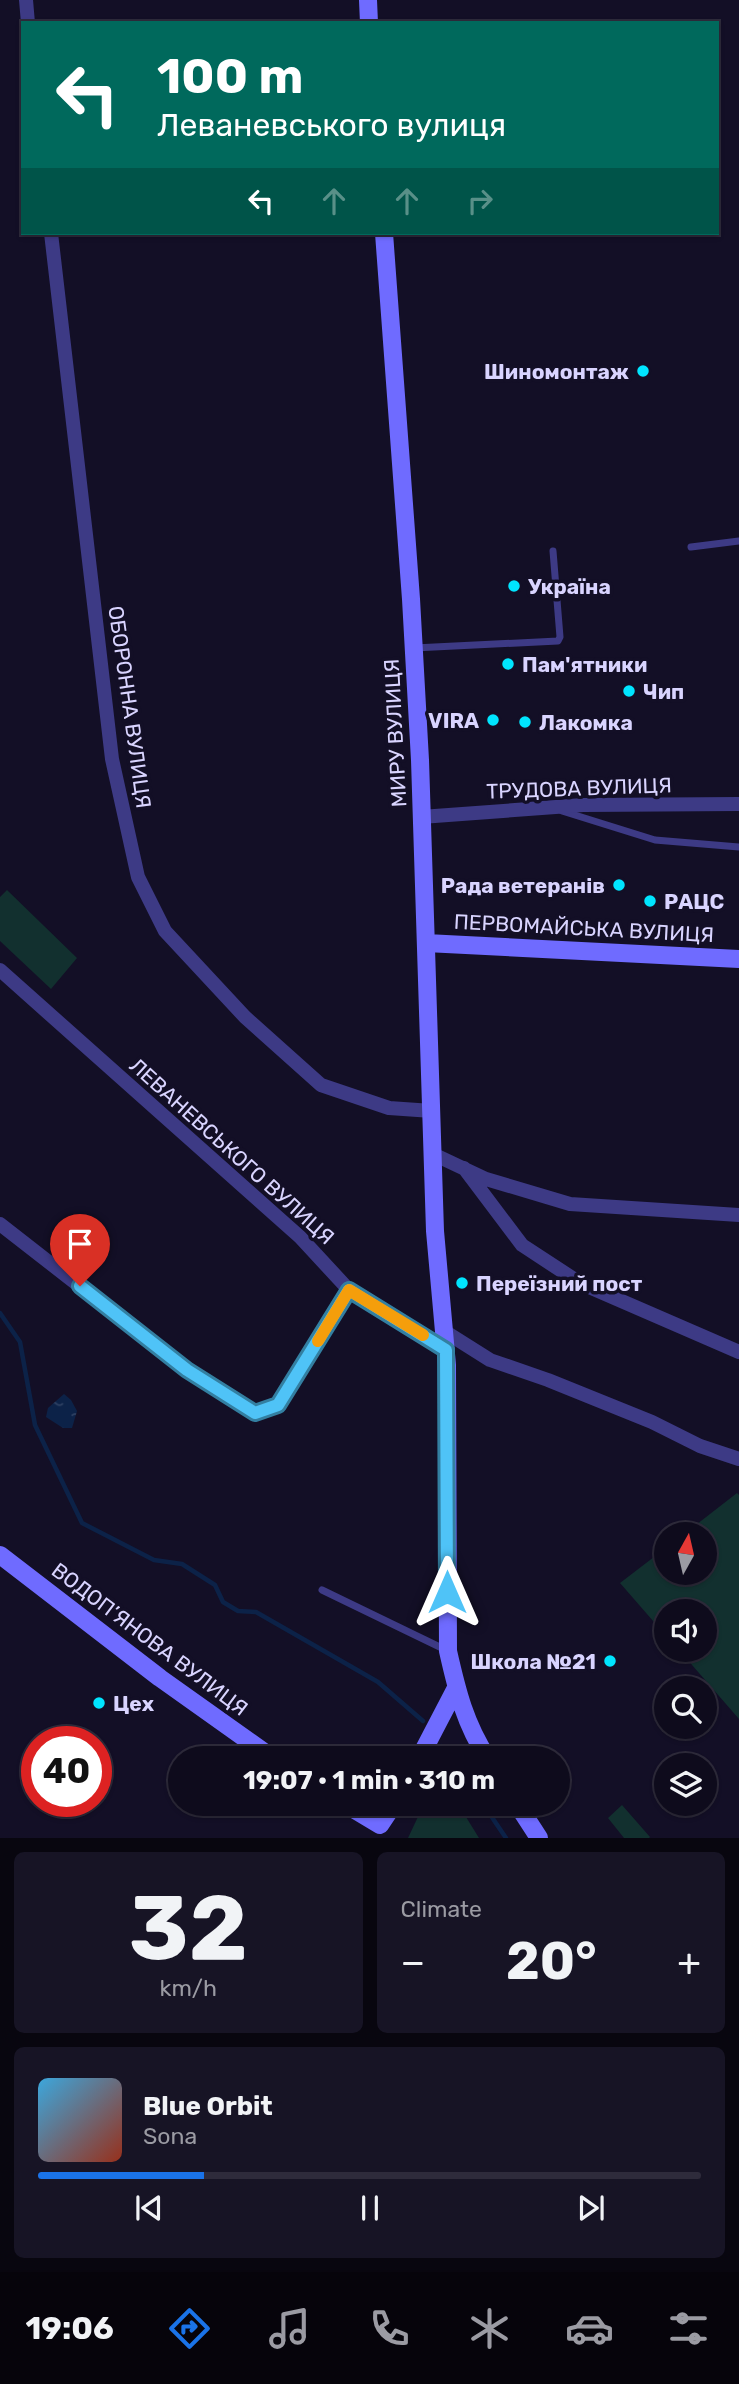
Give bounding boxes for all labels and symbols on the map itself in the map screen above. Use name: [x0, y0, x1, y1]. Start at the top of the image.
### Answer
place label: Шиномонтаж: [484, 359, 629, 384]
marker: Шиномонтаж: [635, 363, 651, 379]
place label: Україна: [528, 574, 611, 599]
marker: Україна: [506, 578, 522, 594]
street label: ОБОРОННА ВУЛИЦЯ: [103, 604, 157, 810]
place label: Пам'ятники: [522, 652, 647, 677]
marker: Пам'ятники: [500, 656, 516, 672]
street label: МИРУ ВУЛИЦЯ: [379, 658, 411, 808]
place label: Чип: [643, 679, 684, 704]
marker: Чип: [621, 683, 637, 699]
place label: VIRA: [428, 708, 479, 733]
place label: Лакомка: [539, 710, 633, 735]
marker: VIRA: [485, 712, 501, 728]
marker: Лакомка: [517, 714, 533, 730]
street label: ТРУДОВА ВУЛИЦЯ: [486, 772, 672, 804]
place label: Рада ветеранів: [441, 873, 605, 898]
marker: Рада ветеранів: [611, 877, 627, 893]
place label: РАЦС: [664, 889, 725, 914]
marker: РАЦС: [642, 893, 658, 909]
street label: ПЕРВОМАЙСЬКА ВУЛИЦЯ: [453, 909, 715, 947]
street label: ЛЕВАНЕВСЬКОГО ВУЛИЦЯ: [125, 1053, 339, 1249]
pin: [50, 1214, 110, 1286]
place label: Переїзний пост: [476, 1271, 643, 1296]
marker: Переїзний пост: [454, 1275, 470, 1291]
north arrow: [654, 1522, 718, 1586]
position arrow: [410, 1555, 484, 1629]
street label: ВОДОП’ЯНОВА ВУЛИЦЯ: [47, 1557, 253, 1721]
place label: Школа №21: [471, 1649, 596, 1674]
marker: Школа №21: [602, 1653, 618, 1669]
place label: Цех: [113, 1691, 155, 1716]
marker: Цех: [91, 1695, 107, 1711]
speed limit sign: 40: [21, 1726, 112, 1817]

